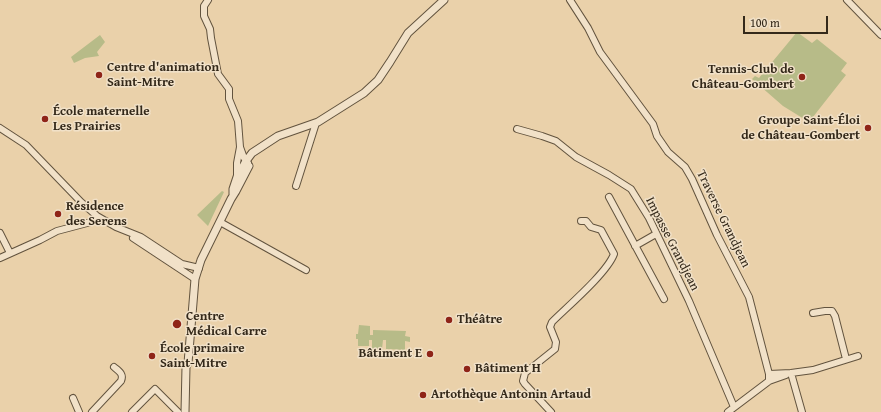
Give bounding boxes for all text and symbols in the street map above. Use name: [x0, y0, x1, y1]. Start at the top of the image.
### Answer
scale bar: [745, 8, 830, 34]
text: 100 m: [750, 14, 780, 31]
place label: Centre d'animation Saint-Mitre: [107, 60, 219, 91]
place label: Tennis-Club de Château-Gombert: [692, 62, 794, 93]
marker: Centre d'animation Saint-Mitre: [94, 70, 104, 80]
marker: Tennis-Club de Château-Gombert: [797, 72, 807, 82]
place label: École maternelle Les Prairies: [53, 104, 150, 135]
place label: Groupe Saint-Éloi de Château-Gombert: [741, 113, 860, 144]
marker: École maternelle Les Prairies: [40, 114, 50, 124]
marker: Groupe Saint-Éloi de Château-Gombert: [863, 123, 873, 133]
street label: Traverse Grandjean: [693, 168, 753, 270]
street label: Impasse Grandjean: [642, 194, 702, 294]
place label: Résidence des Serens: [66, 199, 127, 230]
marker: Résidence des Serens: [53, 209, 63, 219]
place label: Centre Médical Carre: [186, 309, 267, 340]
place label: Théâtre: [457, 312, 502, 328]
marker: Théâtre: [444, 315, 454, 325]
marker: Centre Médical Carre: [171, 318, 183, 330]
place label: École primaire Saint-Mitre: [160, 341, 245, 372]
place label: Bâtiment E: [358, 346, 422, 362]
marker: Bâtiment E: [425, 349, 435, 359]
marker: École primaire Saint-Mitre: [147, 351, 157, 361]
place label: Bâtiment H: [475, 361, 541, 377]
marker: Bâtiment H: [462, 364, 472, 374]
place label: Artothèque Antonin Artaud: [431, 387, 591, 403]
marker: Artothèque Antonin Artaud: [418, 390, 428, 400]

